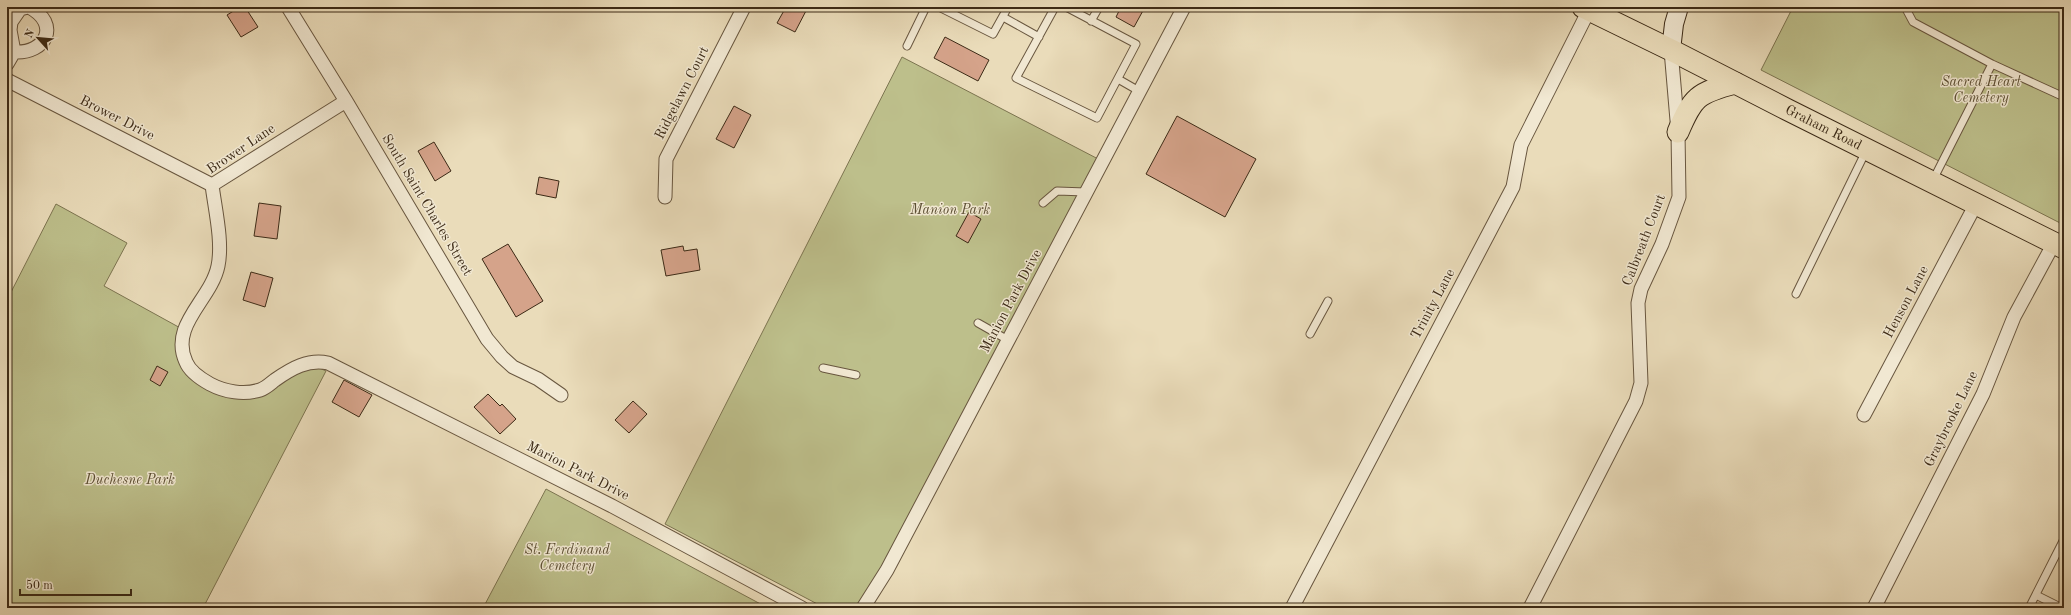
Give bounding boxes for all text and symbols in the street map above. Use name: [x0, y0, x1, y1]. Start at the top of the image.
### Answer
north arrow: [18, 18, 58, 58]
text: N: [24, 27, 38, 40]
street label: Ridgelawn Court: [653, 44, 711, 142]
park label: Sacred Heart Cemetery: [1941, 75, 2022, 106]
street label: Brower Drive: [77, 93, 157, 143]
street label: Graham Road: [1783, 103, 1864, 153]
street label: Brower Lane: [204, 121, 278, 177]
street label: South Saint Charles Street: [379, 132, 475, 278]
street label: Calbreath Court: [1620, 192, 1668, 288]
park label: Manion Park: [909, 203, 990, 217]
street label: Manion Park Drive: [978, 247, 1044, 355]
street label: Henson Lane: [1881, 263, 1931, 341]
street label: Trinity Lane: [1409, 267, 1457, 341]
street label: Graybrooke Lane: [1922, 369, 1980, 469]
street label: Marion Park Drive: [524, 439, 632, 503]
park label: Duchesne Park: [84, 473, 175, 487]
park label: St. Ferdinand Cemetery: [524, 543, 610, 574]
scale bar: [20, 571, 131, 597]
text: 50 m: [26, 579, 53, 592]

